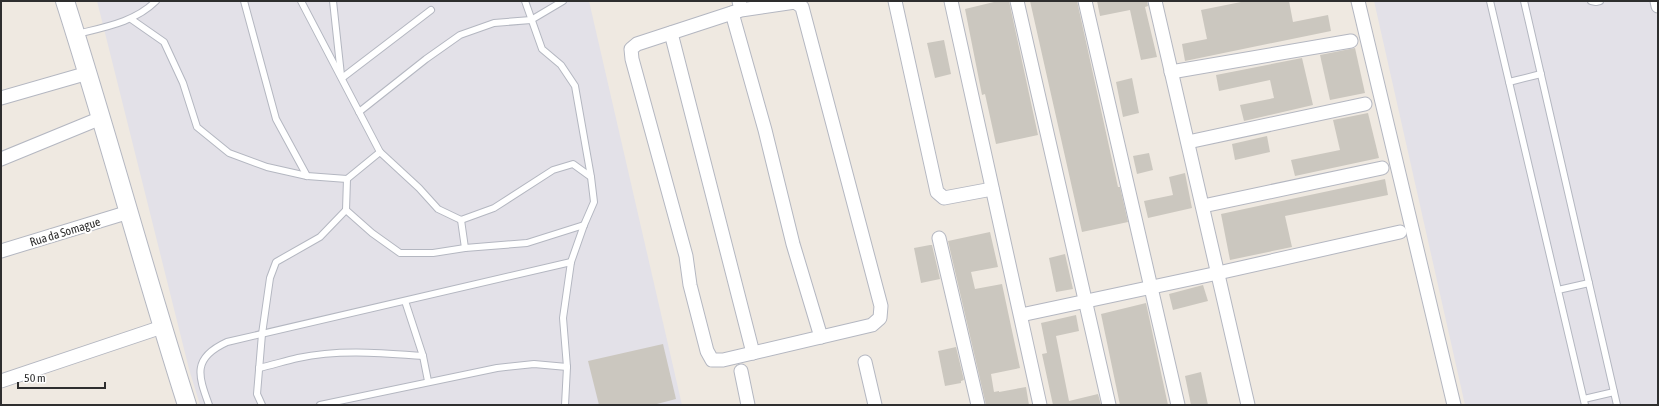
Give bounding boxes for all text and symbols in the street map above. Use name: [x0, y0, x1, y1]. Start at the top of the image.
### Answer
street label: Rua da Somague: [28, 215, 102, 249]
scale bar: [18, 364, 105, 390]
text: 50 m: [24, 371, 46, 385]

